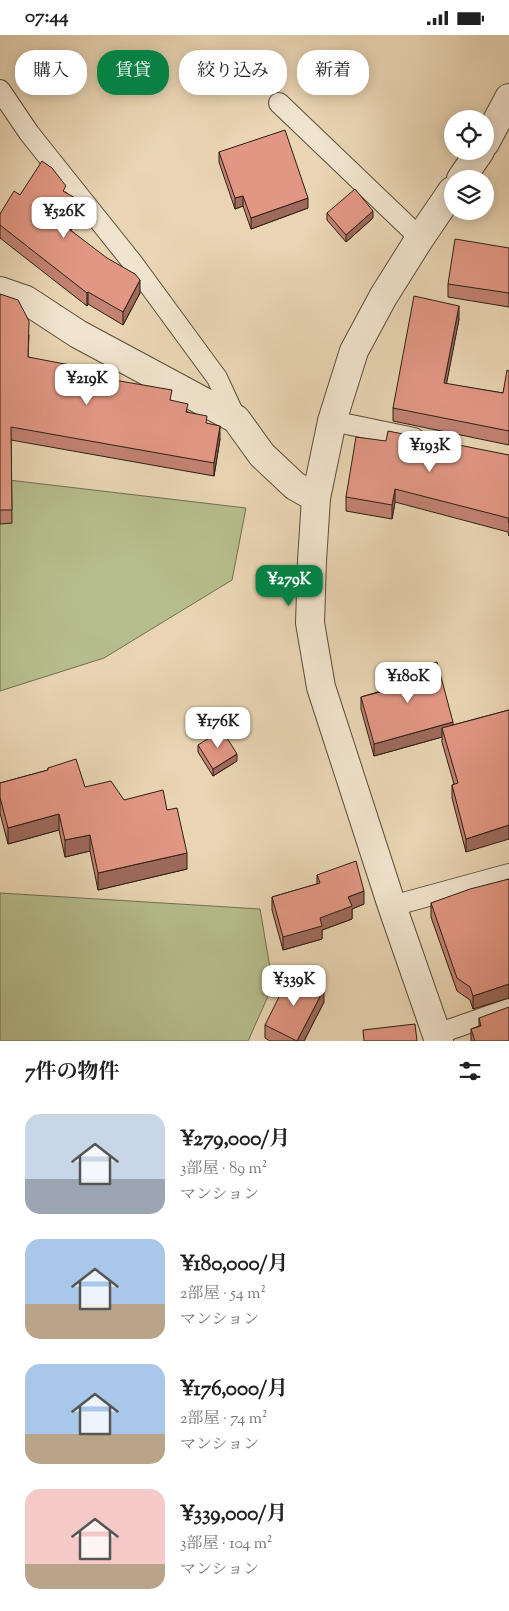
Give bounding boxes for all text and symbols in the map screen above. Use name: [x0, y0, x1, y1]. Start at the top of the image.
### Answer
text: 07:44: [25, 4, 69, 31]
chip: 購入: [15, 50, 87, 95]
chip: 賃貸: [97, 50, 169, 95]
chip: 絞り込み: [179, 50, 287, 95]
chip: 新着: [297, 50, 369, 95]
map controls: [444, 110, 494, 220]
button: locate: [444, 110, 494, 160]
button: layers: [444, 170, 494, 220]
pin: ¥526K: [29, 197, 99, 239]
text: ¥526K: [43, 201, 85, 224]
pin: ¥219K: [52, 363, 122, 406]
text: ¥219K: [66, 368, 108, 391]
pin: ¥193K: [395, 431, 465, 473]
text: ¥193K: [409, 435, 451, 458]
pin: ¥279K: [254, 565, 324, 607]
text: ¥279K: [267, 569, 311, 592]
pin: ¥180K: [373, 661, 443, 704]
text: ¥180K: [386, 666, 430, 689]
pin: ¥176K: [183, 707, 253, 749]
text: ¥176K: [196, 711, 240, 734]
pin: ¥339K: [259, 965, 329, 1007]
text: ¥339K: [273, 969, 315, 992]
icon: filters: [456, 1057, 484, 1085]
text: 7件の物件: [25, 1058, 120, 1088]
text: ¥279,000/月: [180, 1125, 290, 1155]
icon: home: [65, 1134, 125, 1194]
text: 3部屋 · 89 m²: [180, 1158, 267, 1181]
text: マンション: [180, 1184, 259, 1207]
text: ¥180,000/月: [180, 1250, 288, 1280]
icon: home: [65, 1259, 125, 1319]
text: 2部屋 · 54 m²: [180, 1283, 266, 1306]
text: マンション: [180, 1309, 259, 1332]
text: ¥176,000/月: [180, 1375, 288, 1405]
icon: home: [65, 1384, 125, 1444]
text: 2部屋 · 74 m²: [180, 1408, 267, 1431]
text: マンション: [180, 1434, 259, 1457]
text: ¥339,000/月: [180, 1500, 287, 1530]
icon: home: [65, 1509, 125, 1569]
text: 3部屋 · 104 m²: [180, 1533, 272, 1556]
text: マンション: [180, 1559, 259, 1582]

